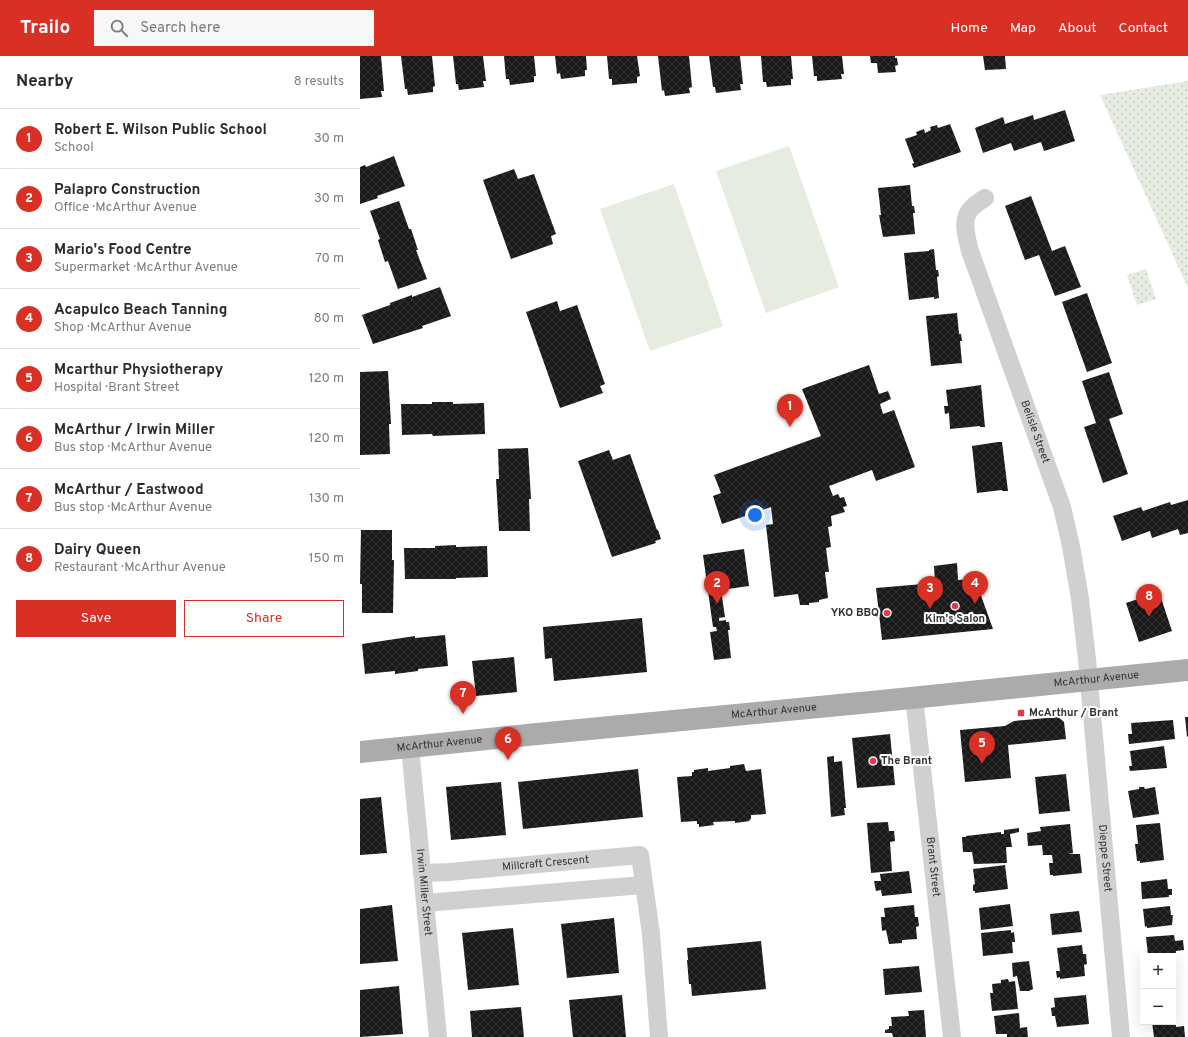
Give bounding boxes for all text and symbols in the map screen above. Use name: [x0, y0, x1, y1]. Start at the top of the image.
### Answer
search box: [94, 10, 374, 46]
text: Trailo: [20, 16, 70, 40]
icon: search: [108, 17, 130, 39]
text: Search here: [140, 19, 220, 38]
text: Home: [951, 20, 988, 37]
text: Map: [1010, 20, 1036, 37]
text: About: [1058, 20, 1097, 37]
text: Contact: [1119, 20, 1168, 37]
text: Nearby: [16, 71, 73, 93]
text: 8 results: [294, 74, 344, 90]
text: Robert E. Wilson Public School: [54, 121, 267, 140]
text: 1: [26, 131, 32, 147]
text: 30 m: [314, 131, 344, 147]
text: School: [54, 140, 94, 156]
text: Palapro Construction: [54, 181, 200, 200]
text: 2: [25, 191, 33, 207]
text: 30 m: [314, 191, 344, 207]
text: Office · McArthur Avenue: [54, 200, 197, 216]
text: Mario's Food Centre: [54, 241, 192, 260]
text: 3: [25, 251, 33, 267]
text: 70 m: [315, 251, 344, 267]
text: Supermarket · McArthur Avenue: [54, 260, 238, 276]
text: Acapulco Beach Tanning: [54, 301, 227, 320]
text: 4: [25, 311, 33, 327]
text: 80 m: [314, 311, 344, 327]
text: Shop · McArthur Avenue: [54, 320, 191, 336]
text: Mcarthur Physiotherapy: [54, 361, 223, 380]
text: 5: [25, 371, 33, 387]
text: 120 m: [309, 371, 344, 387]
text: Hospital · Brant Street: [54, 380, 179, 396]
pin: 1: [777, 394, 803, 427]
street label: Belisle Street: [1017, 398, 1053, 465]
text: McArthur / Irwin Miller: [54, 421, 215, 440]
text: 6: [25, 431, 33, 447]
text: 120 m: [309, 431, 344, 447]
text: Bus stop · McArthur Avenue: [54, 440, 212, 456]
text: McArthur / Eastwood: [54, 481, 204, 500]
text: 7: [26, 491, 32, 507]
text: 130 m: [309, 491, 344, 507]
text: Bus stop · McArthur Avenue: [54, 500, 212, 516]
your location: [745, 505, 765, 525]
text: Dairy Queen: [54, 541, 141, 560]
text: 8: [25, 551, 33, 567]
text: 150 m: [309, 551, 344, 567]
text: Restaurant · McArthur Avenue: [54, 560, 226, 576]
pin: 2: [704, 571, 730, 604]
pin: 4: [962, 571, 988, 604]
pin: 3: [917, 576, 943, 609]
pin: 8: [1136, 584, 1162, 617]
button: Save: [16, 600, 176, 637]
button: Share: [184, 600, 344, 637]
marker: Kim's Salon: [950, 601, 960, 611]
place label: YKO BBQ: [831, 606, 879, 620]
marker: YKO BBQ: [882, 608, 892, 618]
place label: Kim's Salon: [925, 612, 985, 626]
street label: McArthur Avenue: [1053, 668, 1140, 691]
pin: 7: [450, 681, 476, 714]
street label: McArthur Avenue: [731, 700, 818, 722]
place label: McArthur / Brant: [1029, 706, 1118, 720]
marker: McArthur / Brant: [1016, 708, 1026, 718]
pin: 6: [495, 727, 521, 760]
pin: 5: [969, 731, 995, 764]
street label: McArthur Avenue: [396, 733, 483, 755]
place label: The Brant: [881, 754, 932, 768]
marker: The Brant: [868, 756, 878, 766]
street label: Dieppe Street: [1095, 824, 1115, 893]
street label: Brant Street: [923, 836, 943, 898]
street label: Irwin Miller Street: [413, 848, 435, 937]
street label: Millcraft Crescent: [502, 853, 590, 874]
map controls: [1140, 953, 1176, 1025]
button: +: [1140, 953, 1176, 989]
button: −: [1140, 989, 1176, 1025]

